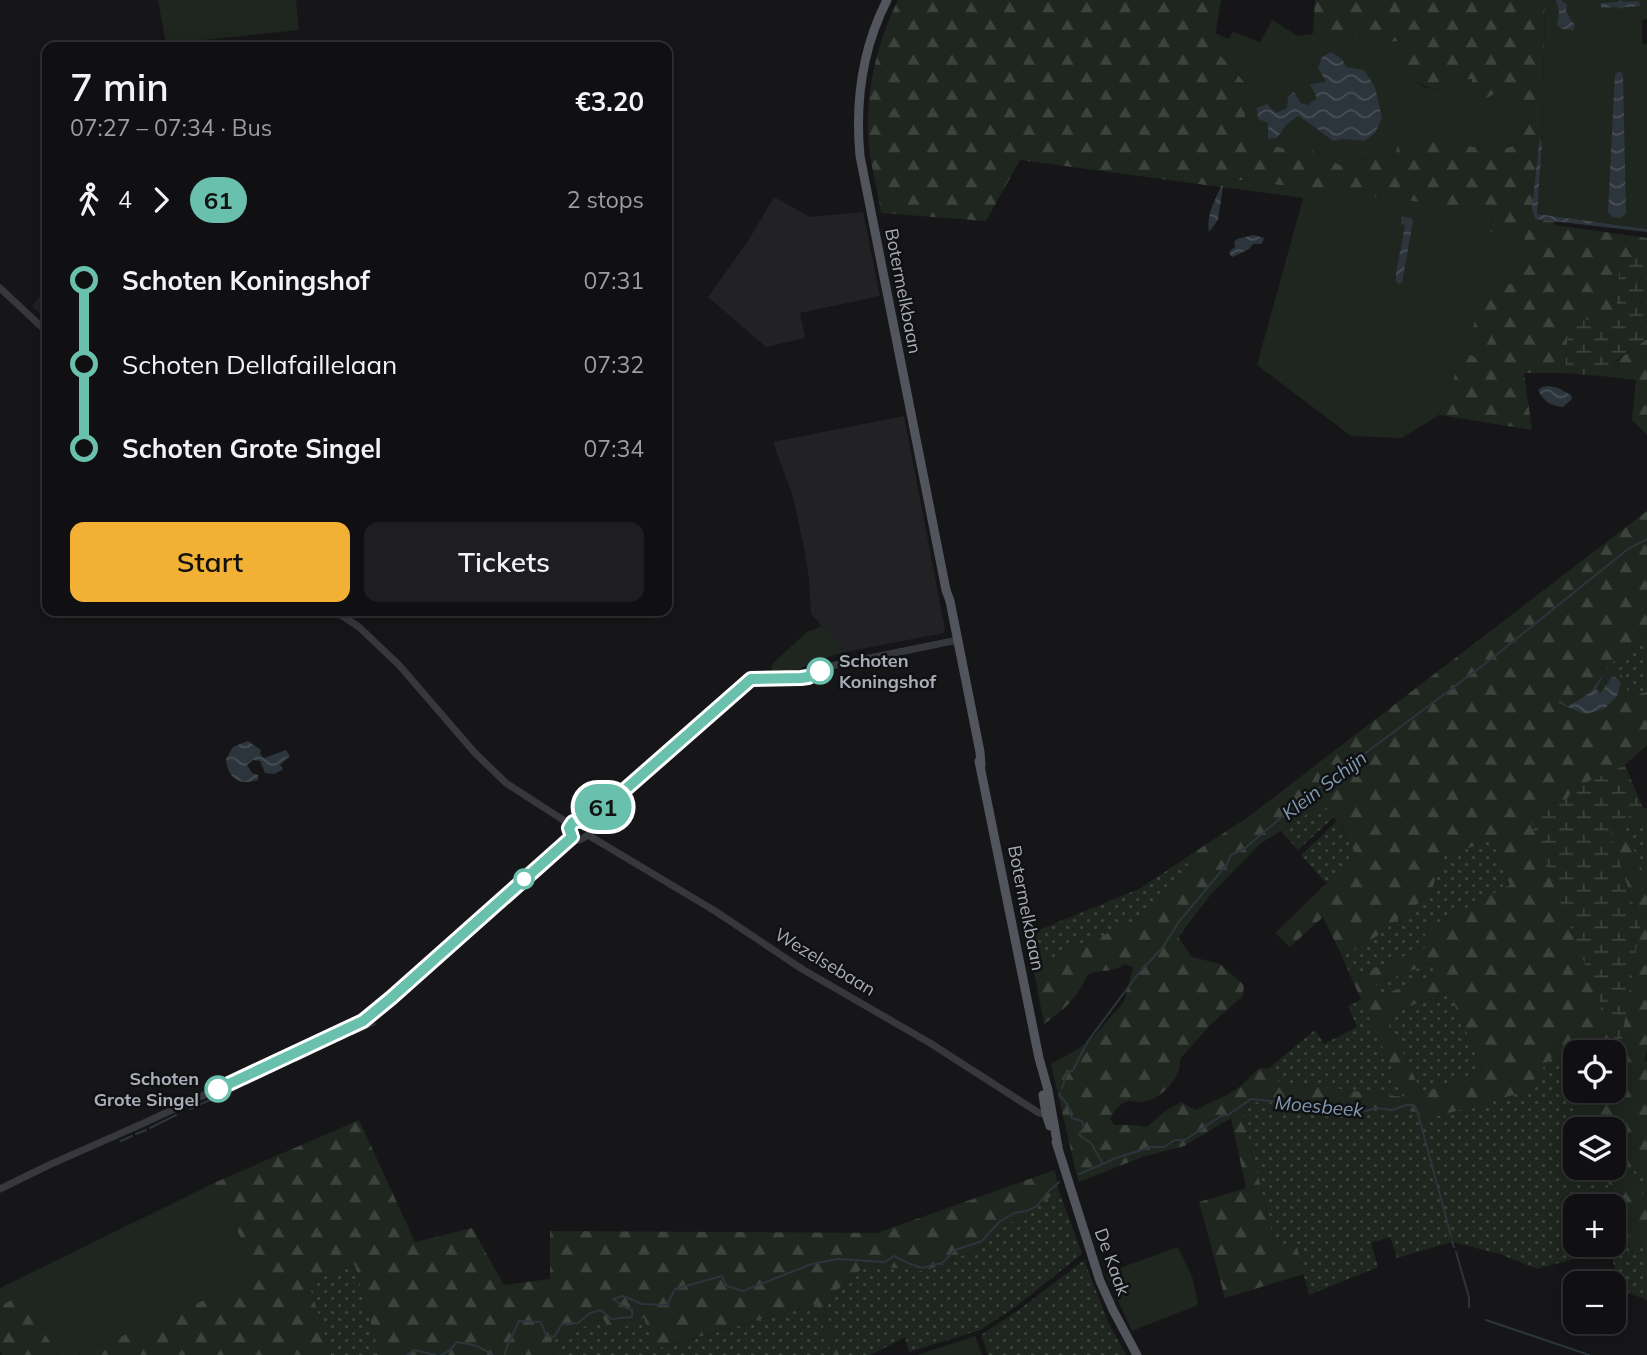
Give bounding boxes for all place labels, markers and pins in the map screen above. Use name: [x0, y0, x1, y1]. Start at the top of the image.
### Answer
place label: Schoten Koningshof: [839, 649, 936, 693]
marker: Schoten Koningshof: [807, 658, 833, 684]
unlabelled marker: [514, 869, 534, 889]
place label: Schoten Grote Singel: [94, 1067, 199, 1111]
marker: Schoten Grote Singel: [205, 1076, 231, 1102]

